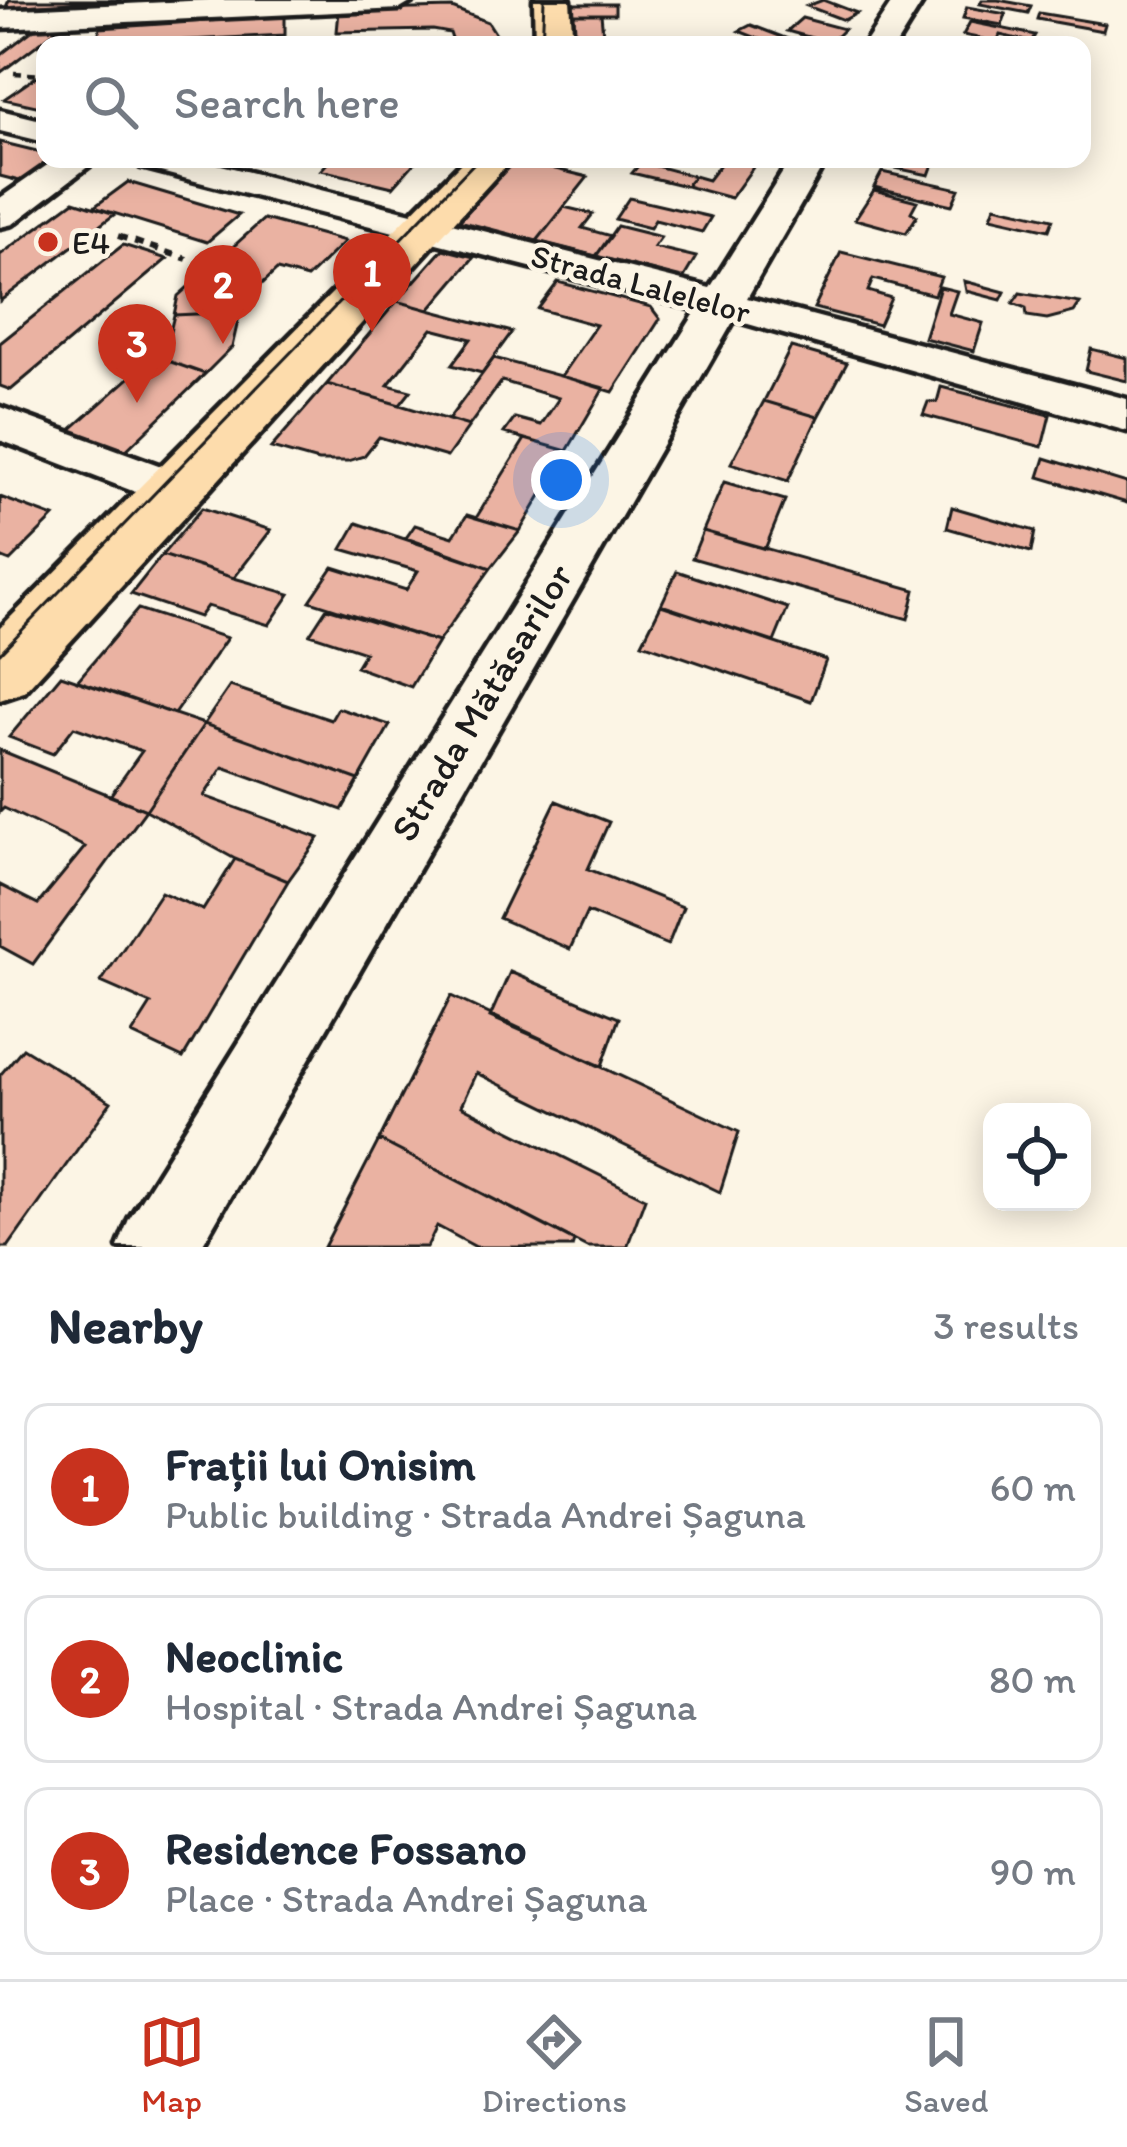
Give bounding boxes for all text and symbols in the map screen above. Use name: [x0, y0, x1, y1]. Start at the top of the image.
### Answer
search box: [36, 36, 1091, 168]
icon: search: [78, 69, 144, 135]
text: Search here: [174, 75, 400, 129]
place label: E4: [72, 223, 110, 262]
marker: E4: [35, 229, 61, 255]
pin: 1: [333, 233, 411, 332]
street label: Strada Lalelelor: [527, 235, 755, 331]
pin: 2: [184, 245, 262, 344]
pin: 3: [98, 304, 176, 403]
your location: [531, 450, 591, 510]
street label: Strada Mătăsarilor: [380, 555, 583, 849]
map controls: [983, 1103, 1091, 1211]
button: locate: [983, 1103, 1091, 1211]
text: Nearby: [48, 1295, 203, 1356]
text: 3 results: [933, 1302, 1079, 1349]
text: Frații lui Onisim: [165, 1437, 475, 1491]
text: 1: [81, 1464, 99, 1511]
text: 60 m: [990, 1464, 1076, 1511]
text: Public building · Strada Andrei Șaguna: [165, 1491, 806, 1538]
text: Neoclinic: [165, 1629, 343, 1683]
text: 2: [80, 1656, 100, 1703]
text: 80 m: [989, 1656, 1076, 1703]
text: Hospital · Strada Andrei Șaguna: [165, 1683, 697, 1730]
text: Residence Fossano: [165, 1821, 527, 1875]
text: 3: [79, 1848, 101, 1895]
text: 90 m: [990, 1848, 1076, 1895]
text: Place · Strada Andrei Șaguna: [165, 1875, 647, 1922]
tab: Map: [139, 2009, 205, 2120]
tab: Directions: [482, 2009, 627, 2120]
tab: Saved: [904, 2009, 988, 2120]

